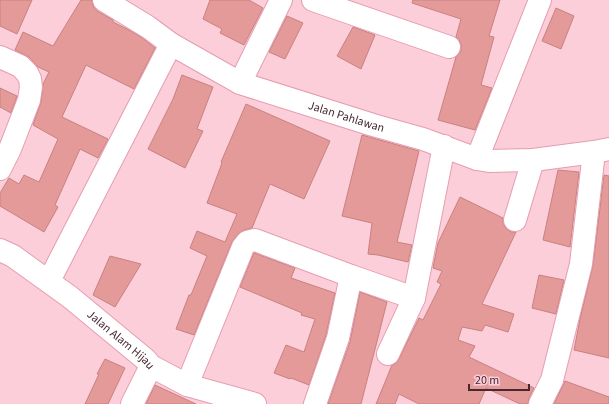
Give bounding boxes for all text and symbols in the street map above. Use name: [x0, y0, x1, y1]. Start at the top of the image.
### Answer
street label: Jalan Pahlawan: [306, 97, 386, 136]
street label: Jalan Alam Hijau: [83, 306, 159, 373]
scale bar: [469, 366, 529, 392]
text: 20 m: [475, 372, 499, 389]

